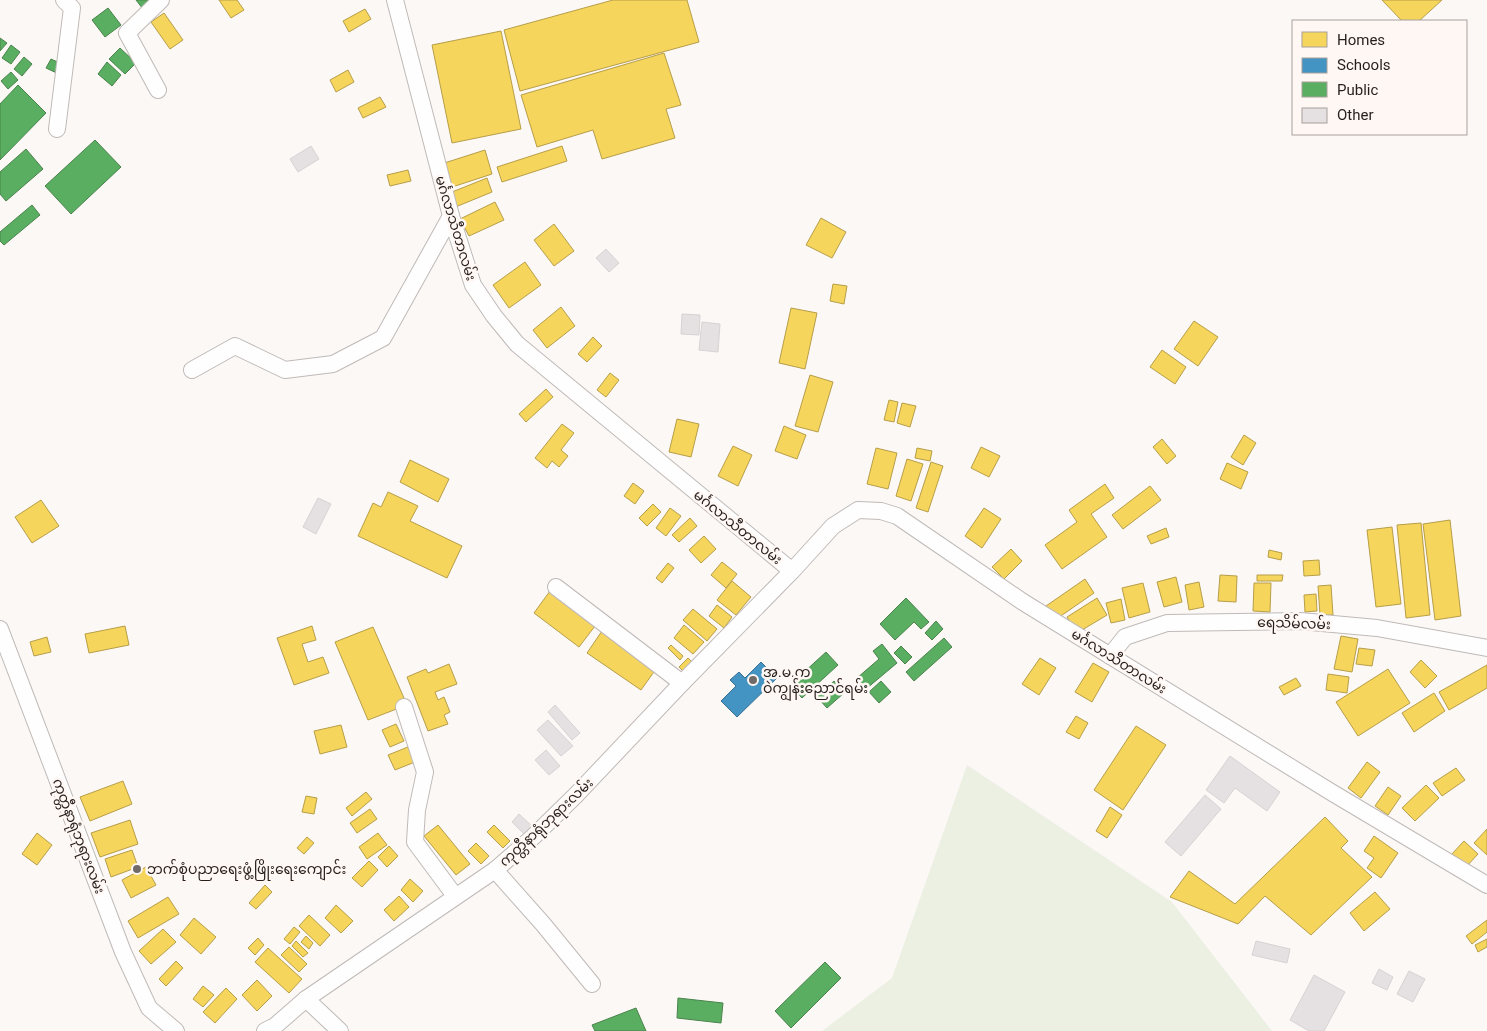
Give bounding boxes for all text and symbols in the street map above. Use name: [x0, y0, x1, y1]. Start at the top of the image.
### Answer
legend: [1292, 20, 1467, 135]
text: Homes: [1337, 31, 1385, 49]
text: Schools: [1337, 56, 1391, 74]
text: Public: [1337, 81, 1378, 99]
text: Other: [1337, 106, 1374, 124]
street label: မင်္ဂလာသီတာလမ်း: [432, 173, 481, 282]
street label: မင်္ဂလာသီတာလမ်း: [691, 485, 787, 567]
street label: ရေသိမ်လမ်း: [1257, 612, 1331, 636]
street label: မင်္ဂလာသီတာလမ်း: [1069, 624, 1170, 697]
place label: အ.မ.က ဝဲကျွန်းညောင်ရမ်း: [763, 664, 868, 701]
marker: အ.မ.က ဝဲကျွန်းညောင်ရမ်း: [747, 674, 759, 686]
street label: ကုတ္တီနာရုံဘုရားလမ်း: [495, 773, 599, 872]
street label: ကုတ္တီနာရုံဘုရားလမ်း: [46, 775, 110, 897]
place label: ဘက်စုံပညာရေးဖွံ့ဖြိုးရေးကျောင်း: [147, 859, 346, 881]
marker: ဘက်စုံပညာရေးဖွံ့ဖြိုးရေးကျောင်း: [131, 863, 143, 875]

